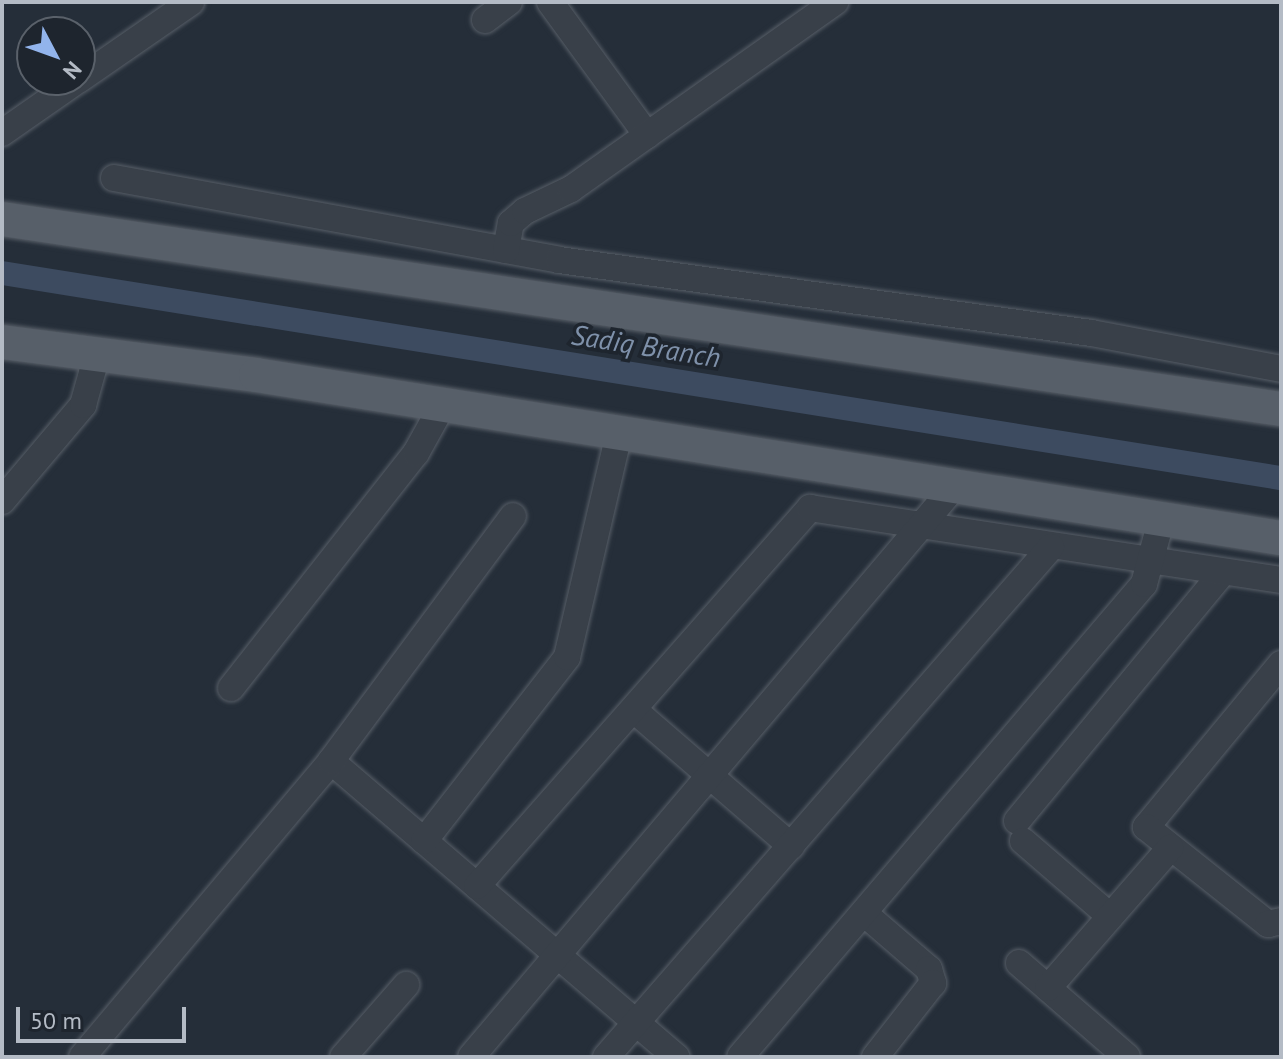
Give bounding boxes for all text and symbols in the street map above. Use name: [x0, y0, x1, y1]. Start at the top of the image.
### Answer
north arrow: [16, 16, 96, 96]
text: N: [57, 56, 88, 85]
water label: Sadiq Branch: [569, 318, 723, 374]
scale bar: [20, 991, 190, 1041]
text: 50 m: [30, 1005, 82, 1036]

